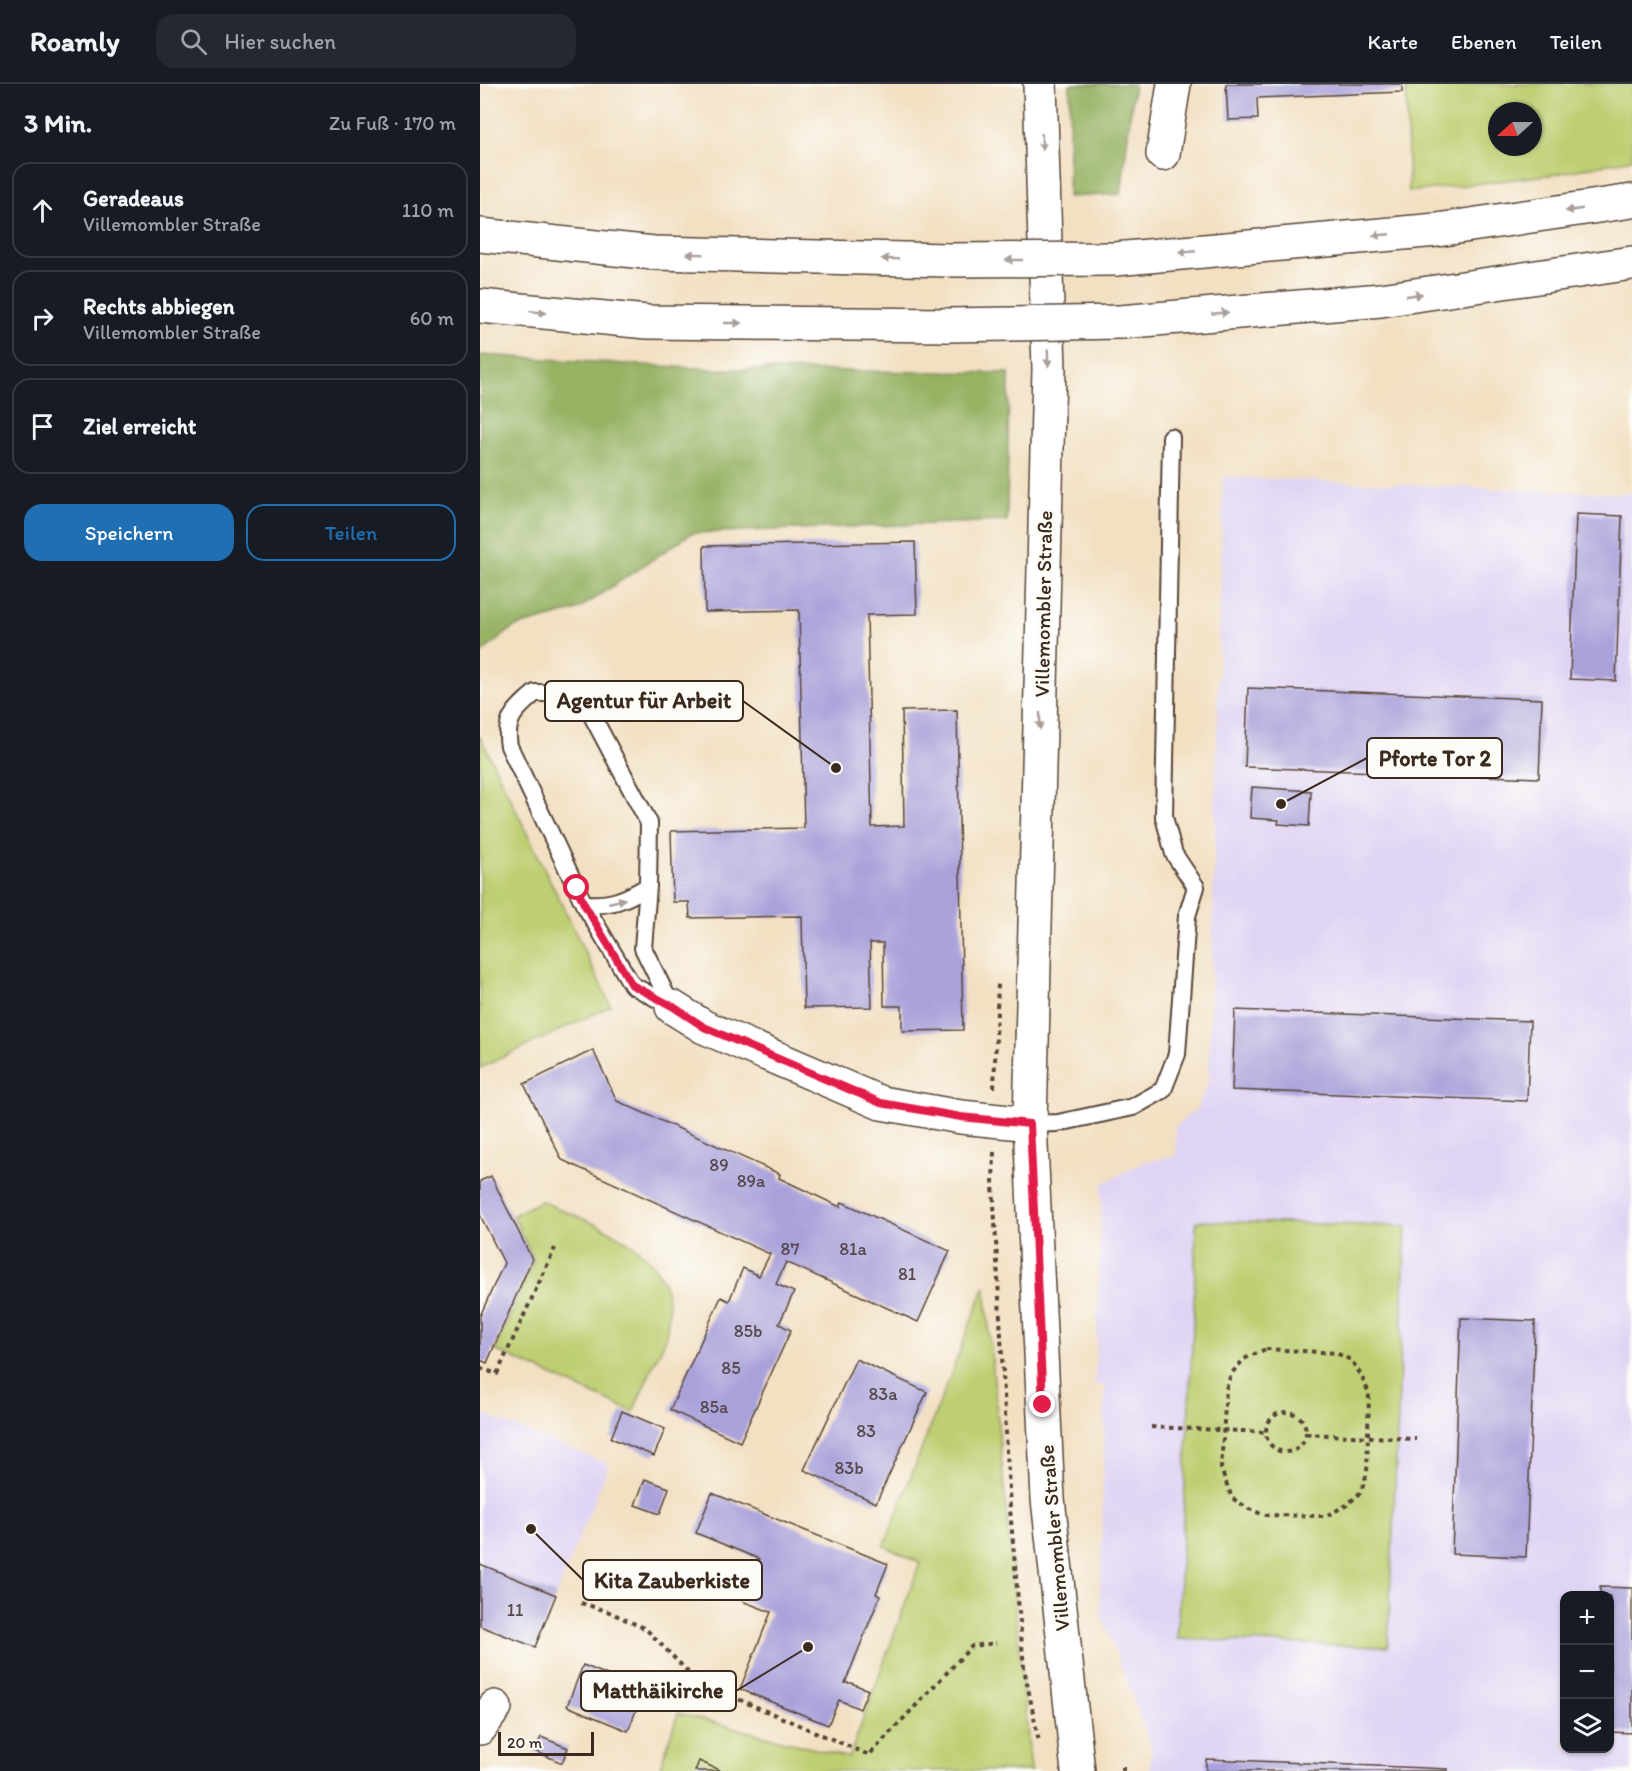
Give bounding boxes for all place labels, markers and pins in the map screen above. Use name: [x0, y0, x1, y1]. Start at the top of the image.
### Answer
callout: Agentur für Arbeit: [545, 681, 743, 721]
callout: Pforte Tor 2: [1367, 738, 1502, 778]
callout: Kita Zauberkiste: [583, 1560, 762, 1600]
callout: Matthäikirche: [581, 1671, 736, 1711]

